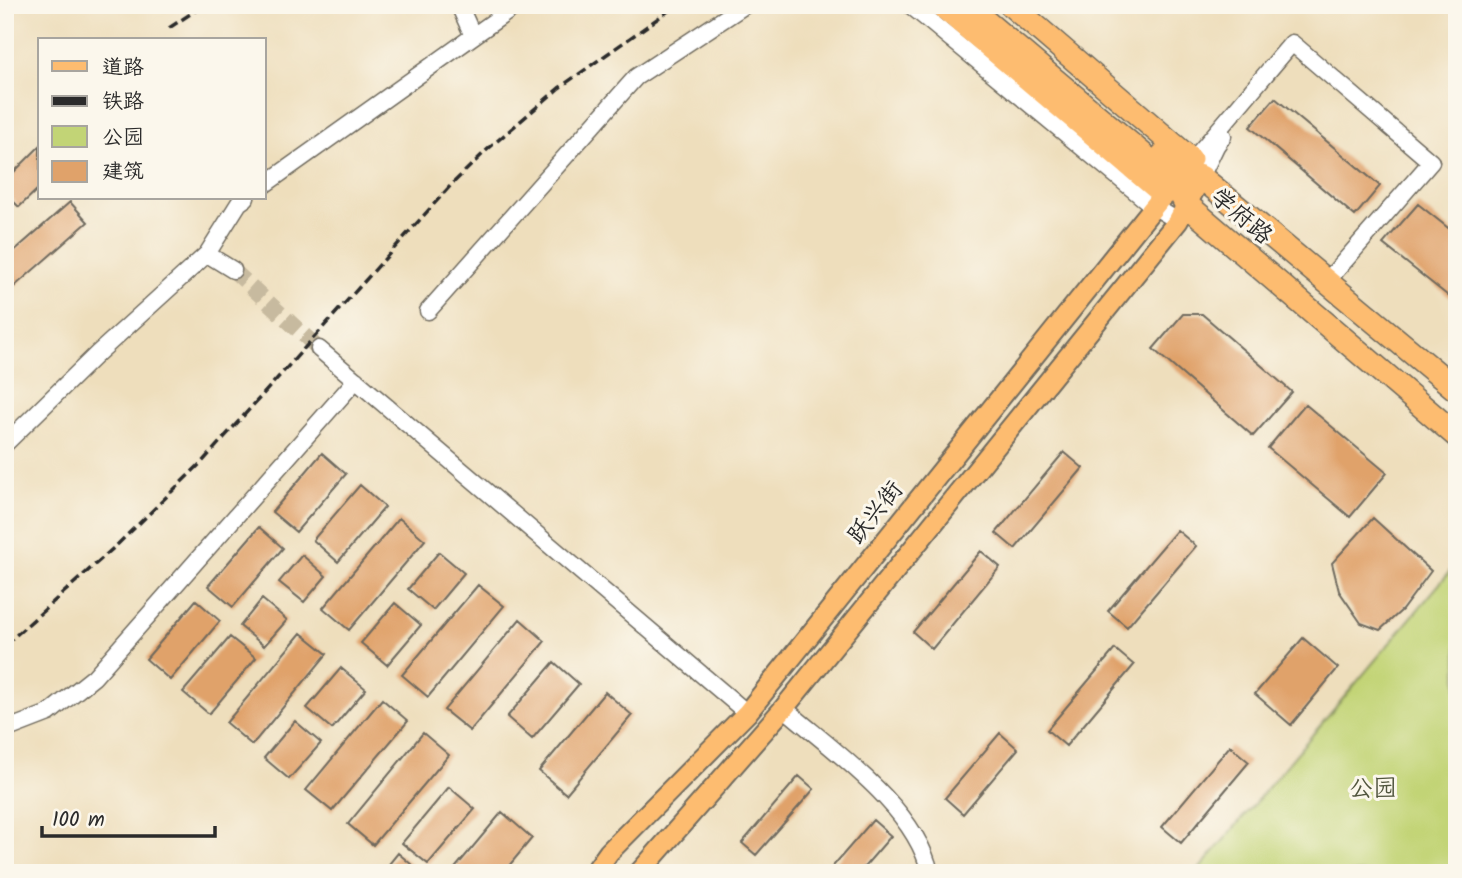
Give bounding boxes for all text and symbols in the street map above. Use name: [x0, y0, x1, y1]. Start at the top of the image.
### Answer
legend: [38, 38, 266, 200]
text: 道路: [102, 52, 144, 85]
text: 铁路: [102, 86, 144, 119]
text: 公园: [102, 122, 144, 155]
text: 建筑: [102, 156, 144, 189]
street label: 学府路: [1201, 179, 1281, 255]
street label: 跃兴街: [838, 473, 914, 553]
park label: 公园: [1349, 770, 1397, 809]
scale bar: [42, 794, 215, 838]
text: 100 m: [52, 804, 105, 837]

